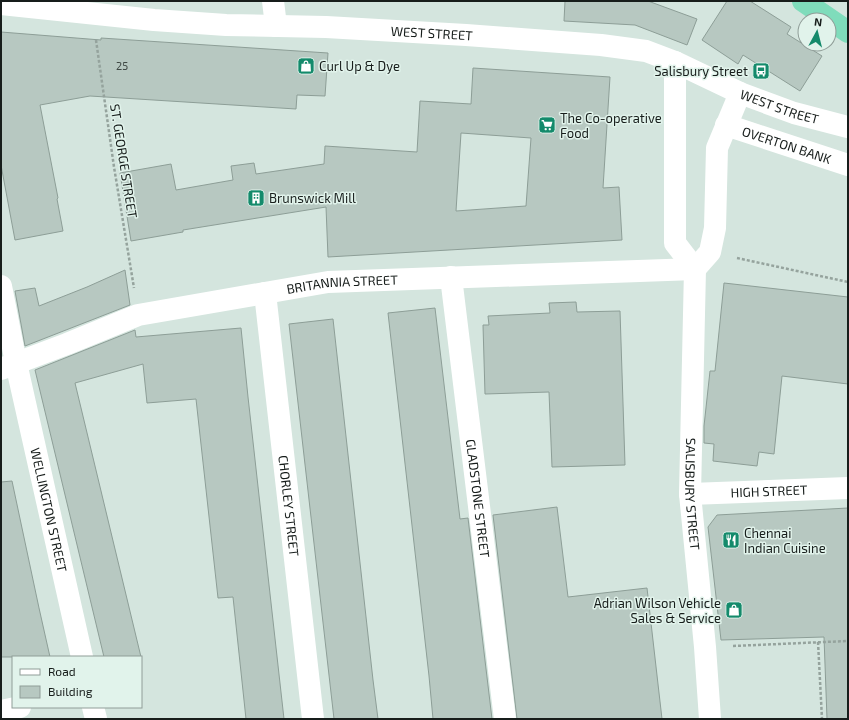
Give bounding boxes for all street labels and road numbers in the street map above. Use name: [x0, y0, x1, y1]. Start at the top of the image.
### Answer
street label: WEST STREET: [390, 23, 474, 44]
street label: WEST STREET: [738, 86, 821, 127]
street label: ST. GEORGE STREET: [107, 103, 141, 220]
street label: OVERTON BANK: [740, 123, 834, 167]
street label: BRITANNIA STREET: [285, 272, 398, 297]
street label: GLADSTONE STREET: [463, 438, 493, 559]
street label: SALISBURY STREET: [682, 438, 704, 551]
street label: WELLINGTON STREET: [27, 446, 71, 574]
street label: CHORLEY STREET: [275, 454, 303, 558]
street label: HIGH STREET: [730, 482, 808, 500]

